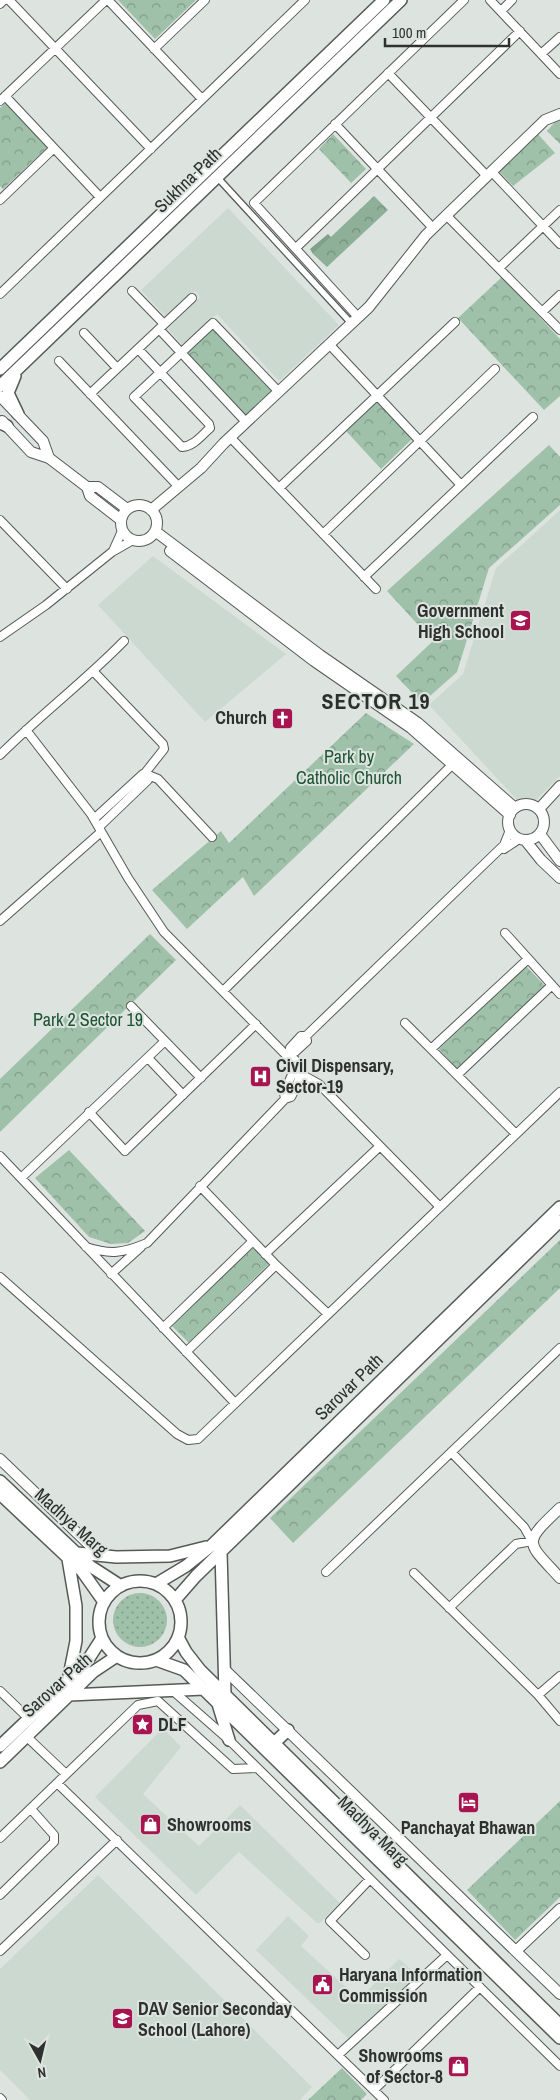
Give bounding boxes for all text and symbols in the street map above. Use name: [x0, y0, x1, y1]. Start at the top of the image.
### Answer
scale bar: [385, 15, 509, 47]
text: 100 m: [392, 22, 426, 43]
street label: Sukhna Path: [149, 141, 227, 218]
place label: Government High School: [417, 598, 504, 644]
school or university icon: Government High School: [508, 609, 532, 633]
district label: SECTOR 19: [322, 686, 430, 716]
place label: Church: [215, 705, 267, 730]
church icon: Church: [271, 706, 295, 730]
park label: Park by Catholic Church: [296, 744, 402, 790]
park label: Park 2 Sector 19: [33, 1007, 143, 1032]
place label: Civil Dispensary, Sector-19: [276, 1053, 394, 1099]
hospital icon: Civil Dispensary, Sector-19: [248, 1064, 272, 1088]
street label: Sarovar Path: [309, 1348, 388, 1426]
street label: Madhya Marg: [29, 1482, 114, 1562]
street label: Sarovar Path: [16, 1647, 97, 1723]
place label: DLF: [158, 1712, 187, 1737]
place icon: DLF: [130, 1713, 154, 1737]
street label: Madhya Marg: [333, 1790, 415, 1872]
hotel icon: Panchayat Bhawan: [456, 1791, 480, 1815]
place label: Showrooms: [167, 1812, 251, 1837]
shop icon: Showrooms: [139, 1813, 163, 1837]
place label: Panchayat Bhawan: [401, 1815, 535, 1840]
place label: Haryana Information Commission: [339, 1962, 483, 2008]
public building icon: Haryana Information Commission: [311, 1973, 335, 1997]
place label: DAV Senior Seconday School (Lahore): [138, 1996, 293, 2042]
school or university icon: DAV Senior Seconday School (Lahore): [110, 2007, 134, 2031]
north arrow: [15, 2035, 65, 2085]
place label: Showrooms of Sector-8: [359, 2043, 443, 2089]
shop icon: Showrooms of Sector-8: [447, 2054, 471, 2078]
text: N: [36, 2063, 47, 2082]

